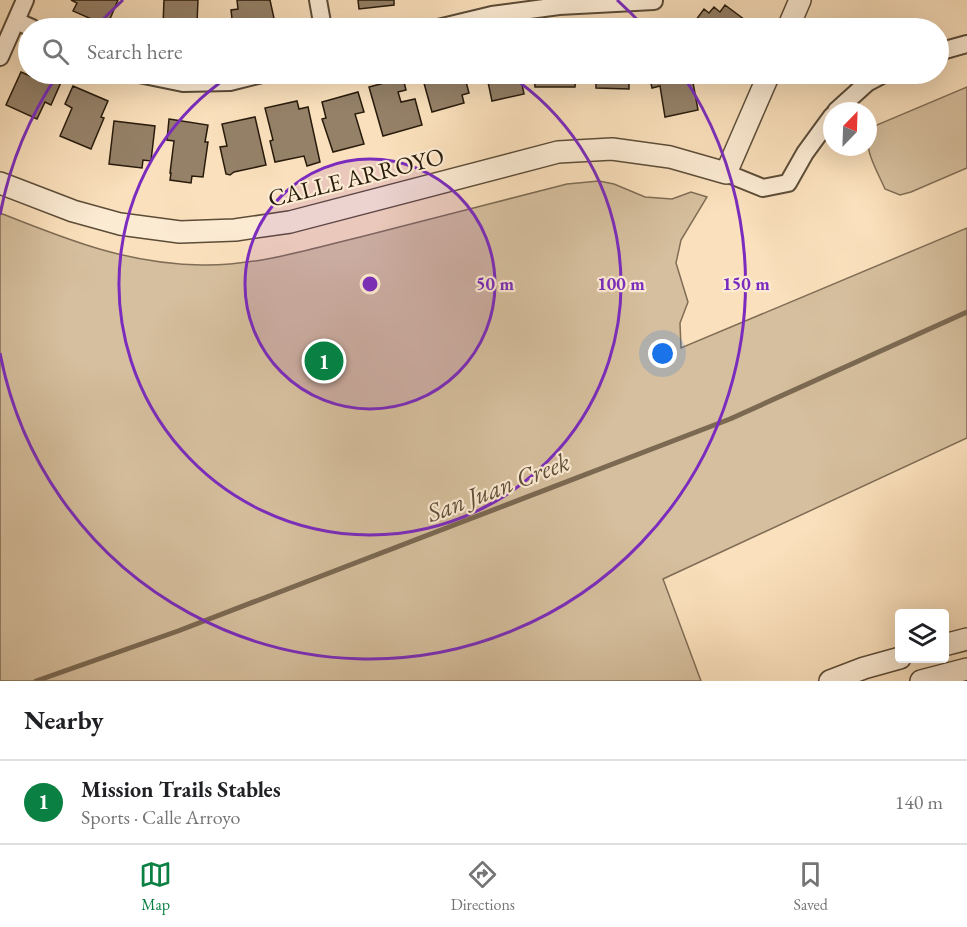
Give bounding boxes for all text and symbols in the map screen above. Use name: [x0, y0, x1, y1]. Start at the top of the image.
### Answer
search box: [18, 18, 949, 84]
icon: search: [39, 35, 72, 68]
text: Search here: [87, 37, 182, 66]
north arrow: [823, 102, 877, 156]
street label: CALLE ARROYO: [265, 140, 447, 214]
text: 50 m: [476, 272, 514, 295]
text: 100 m: [597, 272, 645, 295]
text: 150 m: [722, 272, 770, 295]
centre of rings: [360, 274, 380, 294]
pin: 1: [304, 338, 344, 384]
your location: [648, 339, 677, 368]
water label: San Juan Creek: [421, 444, 574, 530]
map controls: [895, 609, 949, 663]
button: layers: [895, 609, 949, 663]
text: Nearby: [24, 703, 104, 737]
text: Mission Trails Stables: [81, 775, 281, 804]
text: 1: [38, 789, 49, 815]
text: 140 m: [895, 789, 943, 815]
text: Sports · Calle Arroyo: [81, 804, 240, 830]
tab: Map: [139, 858, 172, 915]
tab: Directions: [451, 858, 515, 915]
tab: Saved: [793, 858, 828, 915]

